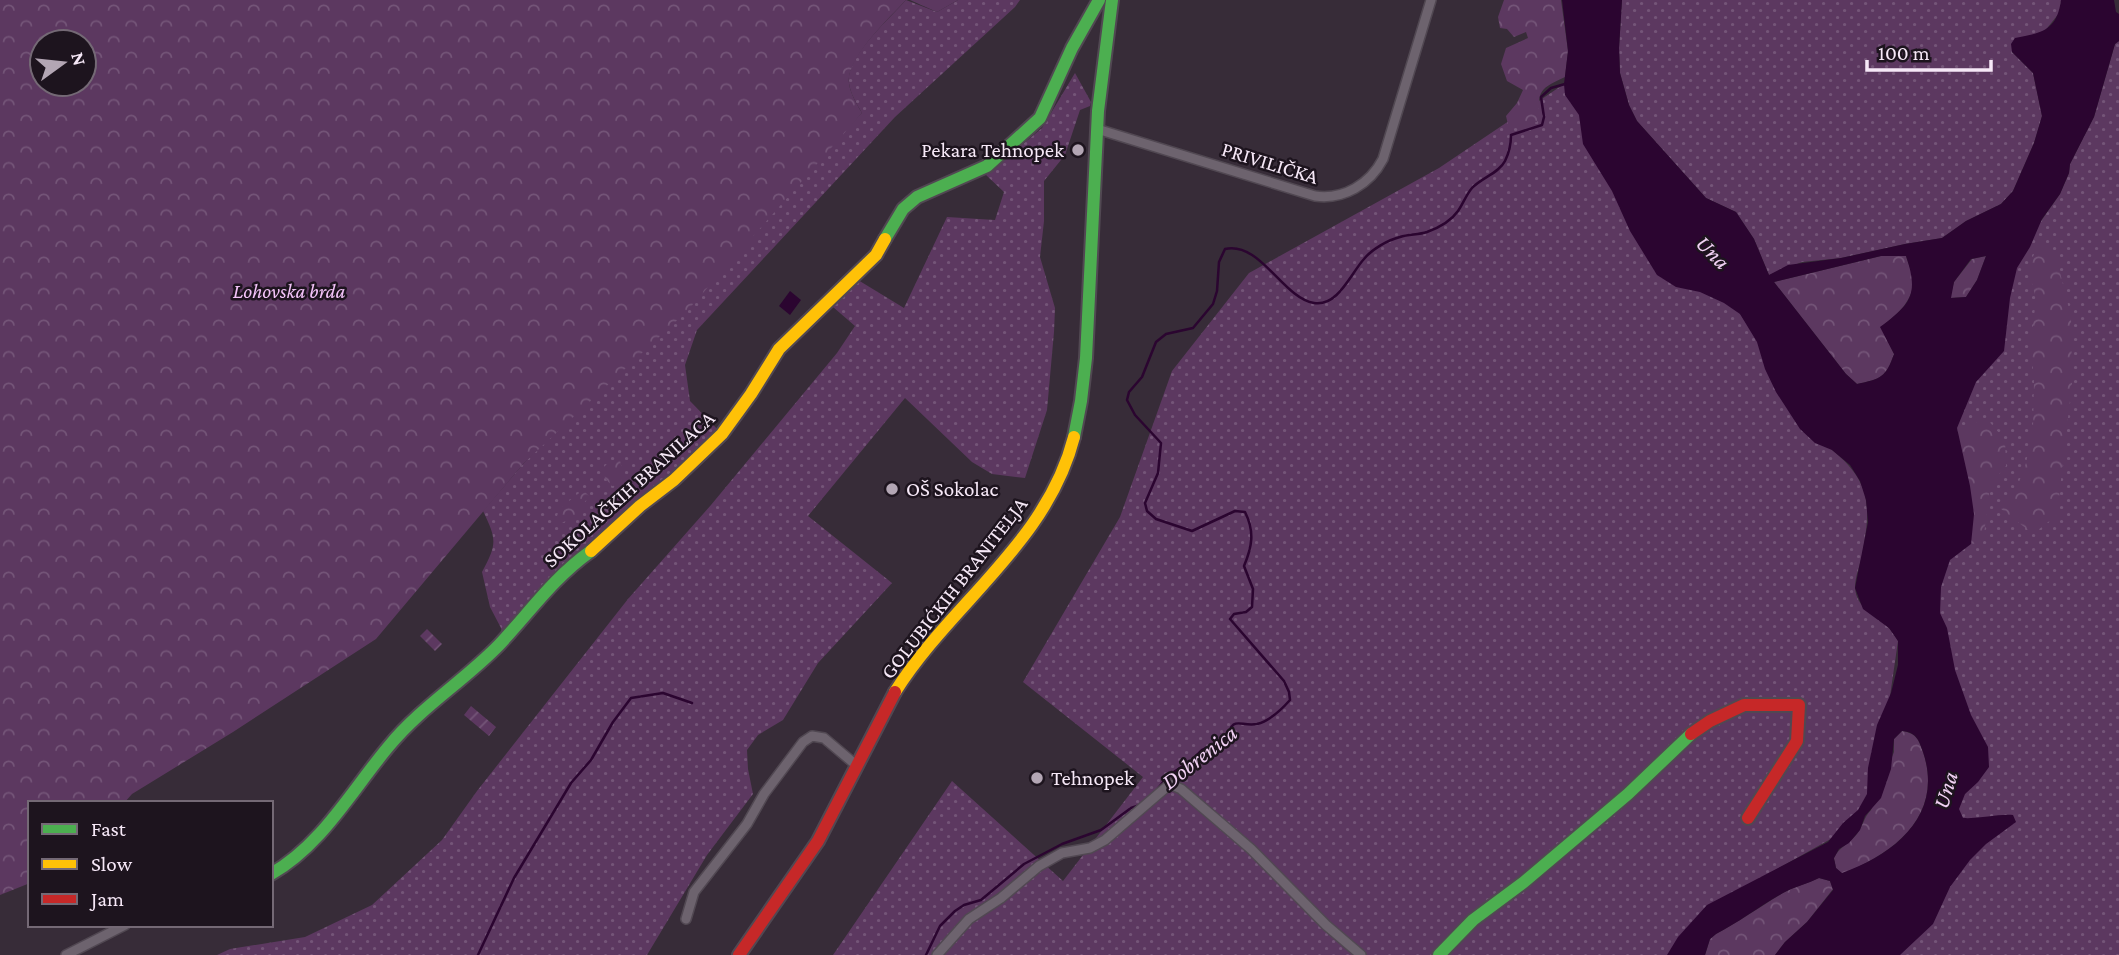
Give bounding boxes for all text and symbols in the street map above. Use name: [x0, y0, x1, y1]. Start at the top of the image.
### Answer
north arrow: [28, 28, 98, 98]
scale bar: [1867, 28, 1991, 72]
text: 100 m: [1878, 41, 1930, 65]
text: N: [67, 50, 91, 68]
street label: PRIVILIČKA: [1219, 137, 1321, 189]
place label: Pekara Tehnopek: [921, 138, 1064, 162]
marker: Pekara Tehnopek: [1070, 142, 1086, 158]
water label: Una: [1691, 230, 1736, 275]
park label: Lohovska brda: [233, 279, 345, 303]
street label: SOKOLAČKIH BRANILACA: [539, 406, 719, 572]
place label: OŠ Sokolac: [906, 477, 999, 501]
marker: OŠ Sokolac: [884, 481, 900, 497]
street label: GOLUBIĆKIH BRANITELJA: [876, 492, 1032, 684]
water label: Dobrenica: [1156, 719, 1242, 794]
place label: Tehnopek: [1051, 766, 1134, 790]
water label: Una: [1927, 768, 1963, 812]
marker: Tehnopek: [1029, 770, 1045, 786]
legend: [28, 801, 273, 927]
text: Fast: [91, 817, 127, 841]
text: Slow: [91, 852, 133, 876]
text: Jam: [89, 887, 124, 911]

